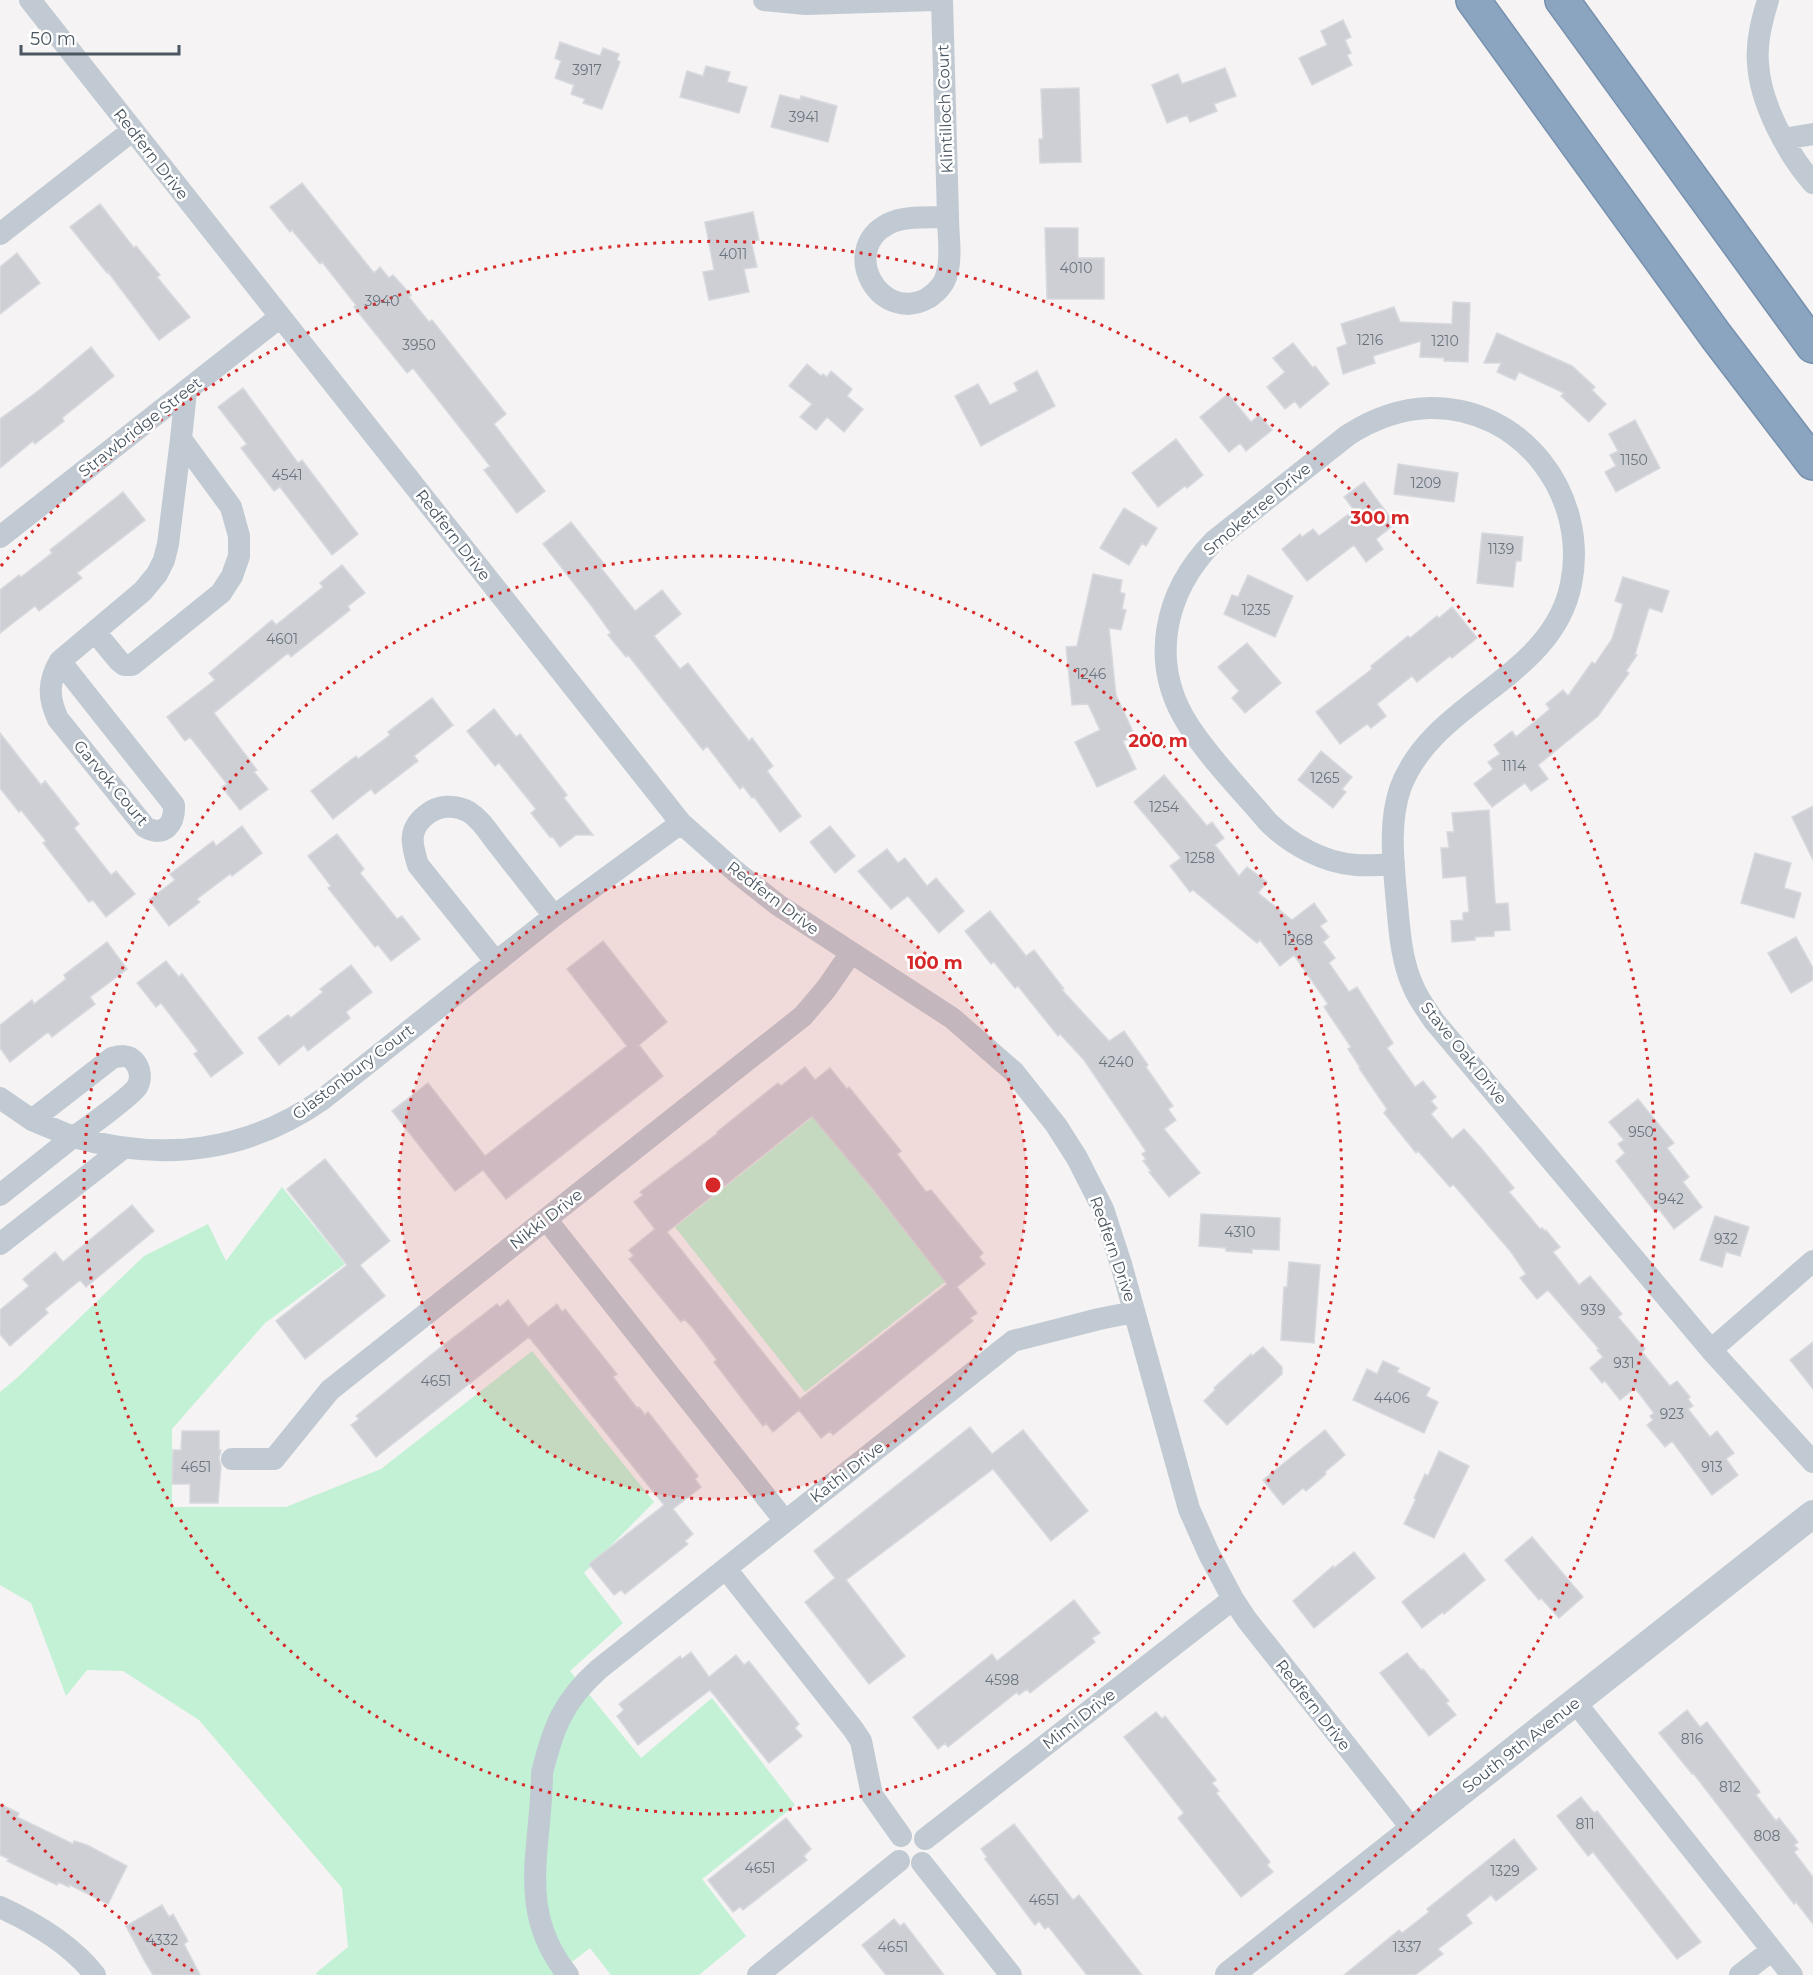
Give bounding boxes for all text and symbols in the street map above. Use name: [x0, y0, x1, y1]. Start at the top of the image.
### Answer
scale bar: [21, 18, 178, 56]
text: 50 m: [30, 28, 76, 50]
street label: Klintilloch Court: [933, 44, 957, 174]
house number: 3917: [572, 61, 602, 79]
street label: Redfern Drive: [110, 105, 192, 203]
house number: 3941: [789, 108, 819, 126]
house number: 4011: [719, 245, 747, 263]
house number: 4010: [1060, 259, 1092, 277]
house number: 3940: [365, 292, 399, 310]
house number: 1216: [1357, 331, 1384, 349]
house number: 1210: [1431, 332, 1459, 350]
house number: 3950: [402, 336, 436, 354]
street label: Strawbridge Street: [75, 373, 206, 481]
house number: 1150: [1620, 451, 1648, 469]
street label: Smoketree Drive: [1200, 459, 1314, 559]
house number: 4541: [271, 466, 303, 484]
house number: 1209: [1411, 474, 1441, 492]
street label: Redfern Drive: [412, 486, 494, 584]
text: 300 m: [1349, 507, 1410, 529]
house number: 1139: [1488, 540, 1514, 558]
house number: 1235: [1242, 601, 1270, 619]
house number: 4601: [266, 630, 298, 648]
house number: 1246: [1076, 665, 1107, 683]
text: 200 m: [1128, 730, 1188, 752]
street label: Garvok Court: [70, 736, 153, 830]
house number: 1114: [1502, 757, 1527, 775]
house number: 1265: [1310, 769, 1340, 787]
house number: 1254: [1149, 798, 1180, 816]
house number: 1258: [1185, 849, 1215, 867]
street label: Redfern Drive: [723, 857, 823, 939]
house number: 1268: [1283, 931, 1313, 949]
text: 100 m: [907, 952, 963, 974]
street label: Stave Oak Drive: [1417, 998, 1511, 1108]
street label: Glastonbury Court: [289, 1020, 418, 1124]
house number: 4240: [1098, 1053, 1134, 1071]
house number: 950: [1628, 1123, 1654, 1141]
centre of rings: [703, 1175, 723, 1195]
street label: Nikki Drive: [506, 1185, 586, 1253]
house number: 942: [1658, 1190, 1684, 1208]
street label: Redfern Drive: [1086, 1194, 1140, 1304]
house number: 4310: [1224, 1223, 1256, 1241]
house number: 932: [1714, 1230, 1738, 1248]
house number: 939: [1581, 1301, 1605, 1319]
house number: 931: [1613, 1354, 1635, 1372]
house number: 4651: [421, 1372, 451, 1390]
house number: 4406: [1374, 1389, 1411, 1407]
house number: 923: [1660, 1405, 1684, 1423]
street label: Kathi Drive: [806, 1437, 888, 1507]
house number: 4651: [181, 1458, 211, 1476]
house number: 913: [1701, 1458, 1723, 1476]
street label: Redfern Drive: [1272, 1656, 1354, 1754]
house number: 4598: [985, 1671, 1019, 1689]
street label: Mimi Drive: [1039, 1685, 1119, 1753]
street label: South 9th Avenue: [1458, 1693, 1584, 1797]
house number: 816: [1681, 1730, 1704, 1748]
house number: 812: [1719, 1778, 1741, 1796]
house number: 811: [1575, 1815, 1595, 1833]
house number: 808: [1753, 1827, 1781, 1845]
house number: 4651: [745, 1859, 775, 1877]
house number: 1329: [1490, 1862, 1520, 1880]
house number: 4651: [1029, 1891, 1059, 1909]
house number: 4332: [146, 1931, 178, 1949]
house number: 4651: [878, 1938, 908, 1956]
house number: 1337: [1393, 1938, 1421, 1956]

